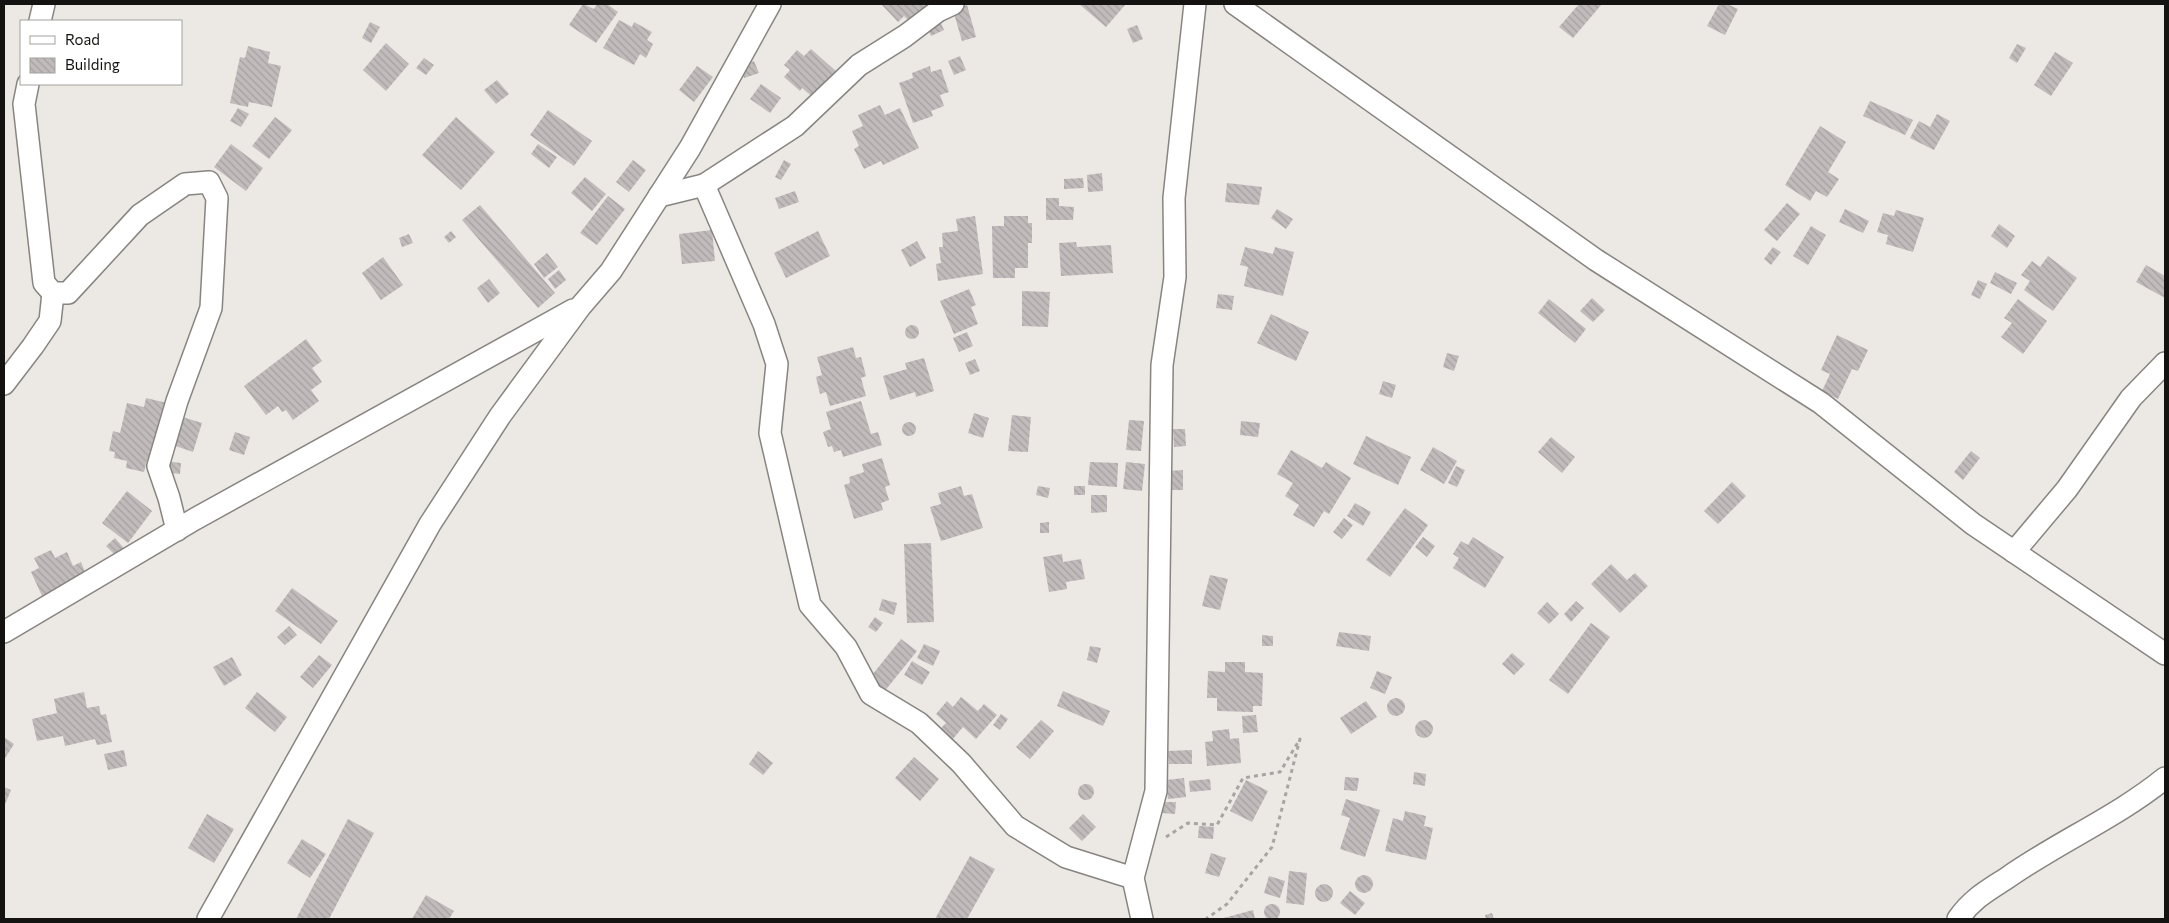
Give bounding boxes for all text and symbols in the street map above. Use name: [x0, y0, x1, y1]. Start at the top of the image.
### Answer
legend: [20, 20, 182, 85]
text: Road: [65, 30, 100, 48]
text: Building: [65, 55, 120, 73]

